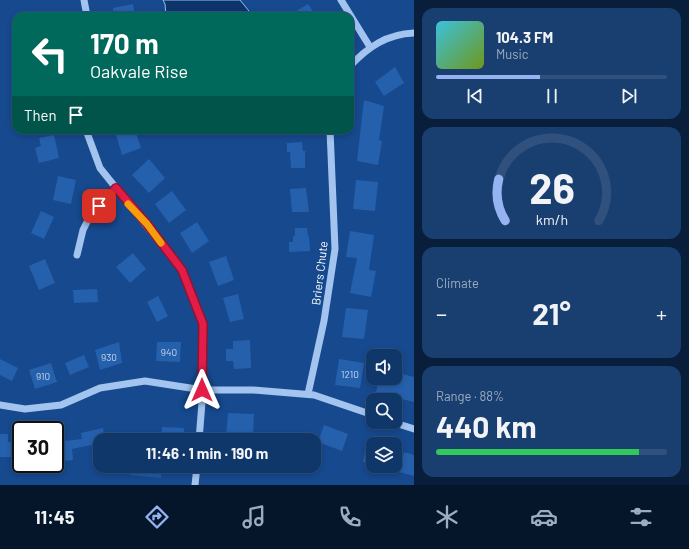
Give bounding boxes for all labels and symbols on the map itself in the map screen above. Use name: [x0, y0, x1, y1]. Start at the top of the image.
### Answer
pin: [82, 189, 116, 223]
street label: Briers Chute: [308, 240, 330, 306]
house number: 940: [161, 346, 177, 358]
house number: 930: [101, 351, 117, 363]
house number: 1210: [341, 368, 359, 380]
position arrow: [181, 369, 223, 411]
house number: 910: [36, 370, 50, 382]
speed limit sign: 30: [12, 421, 64, 473]

